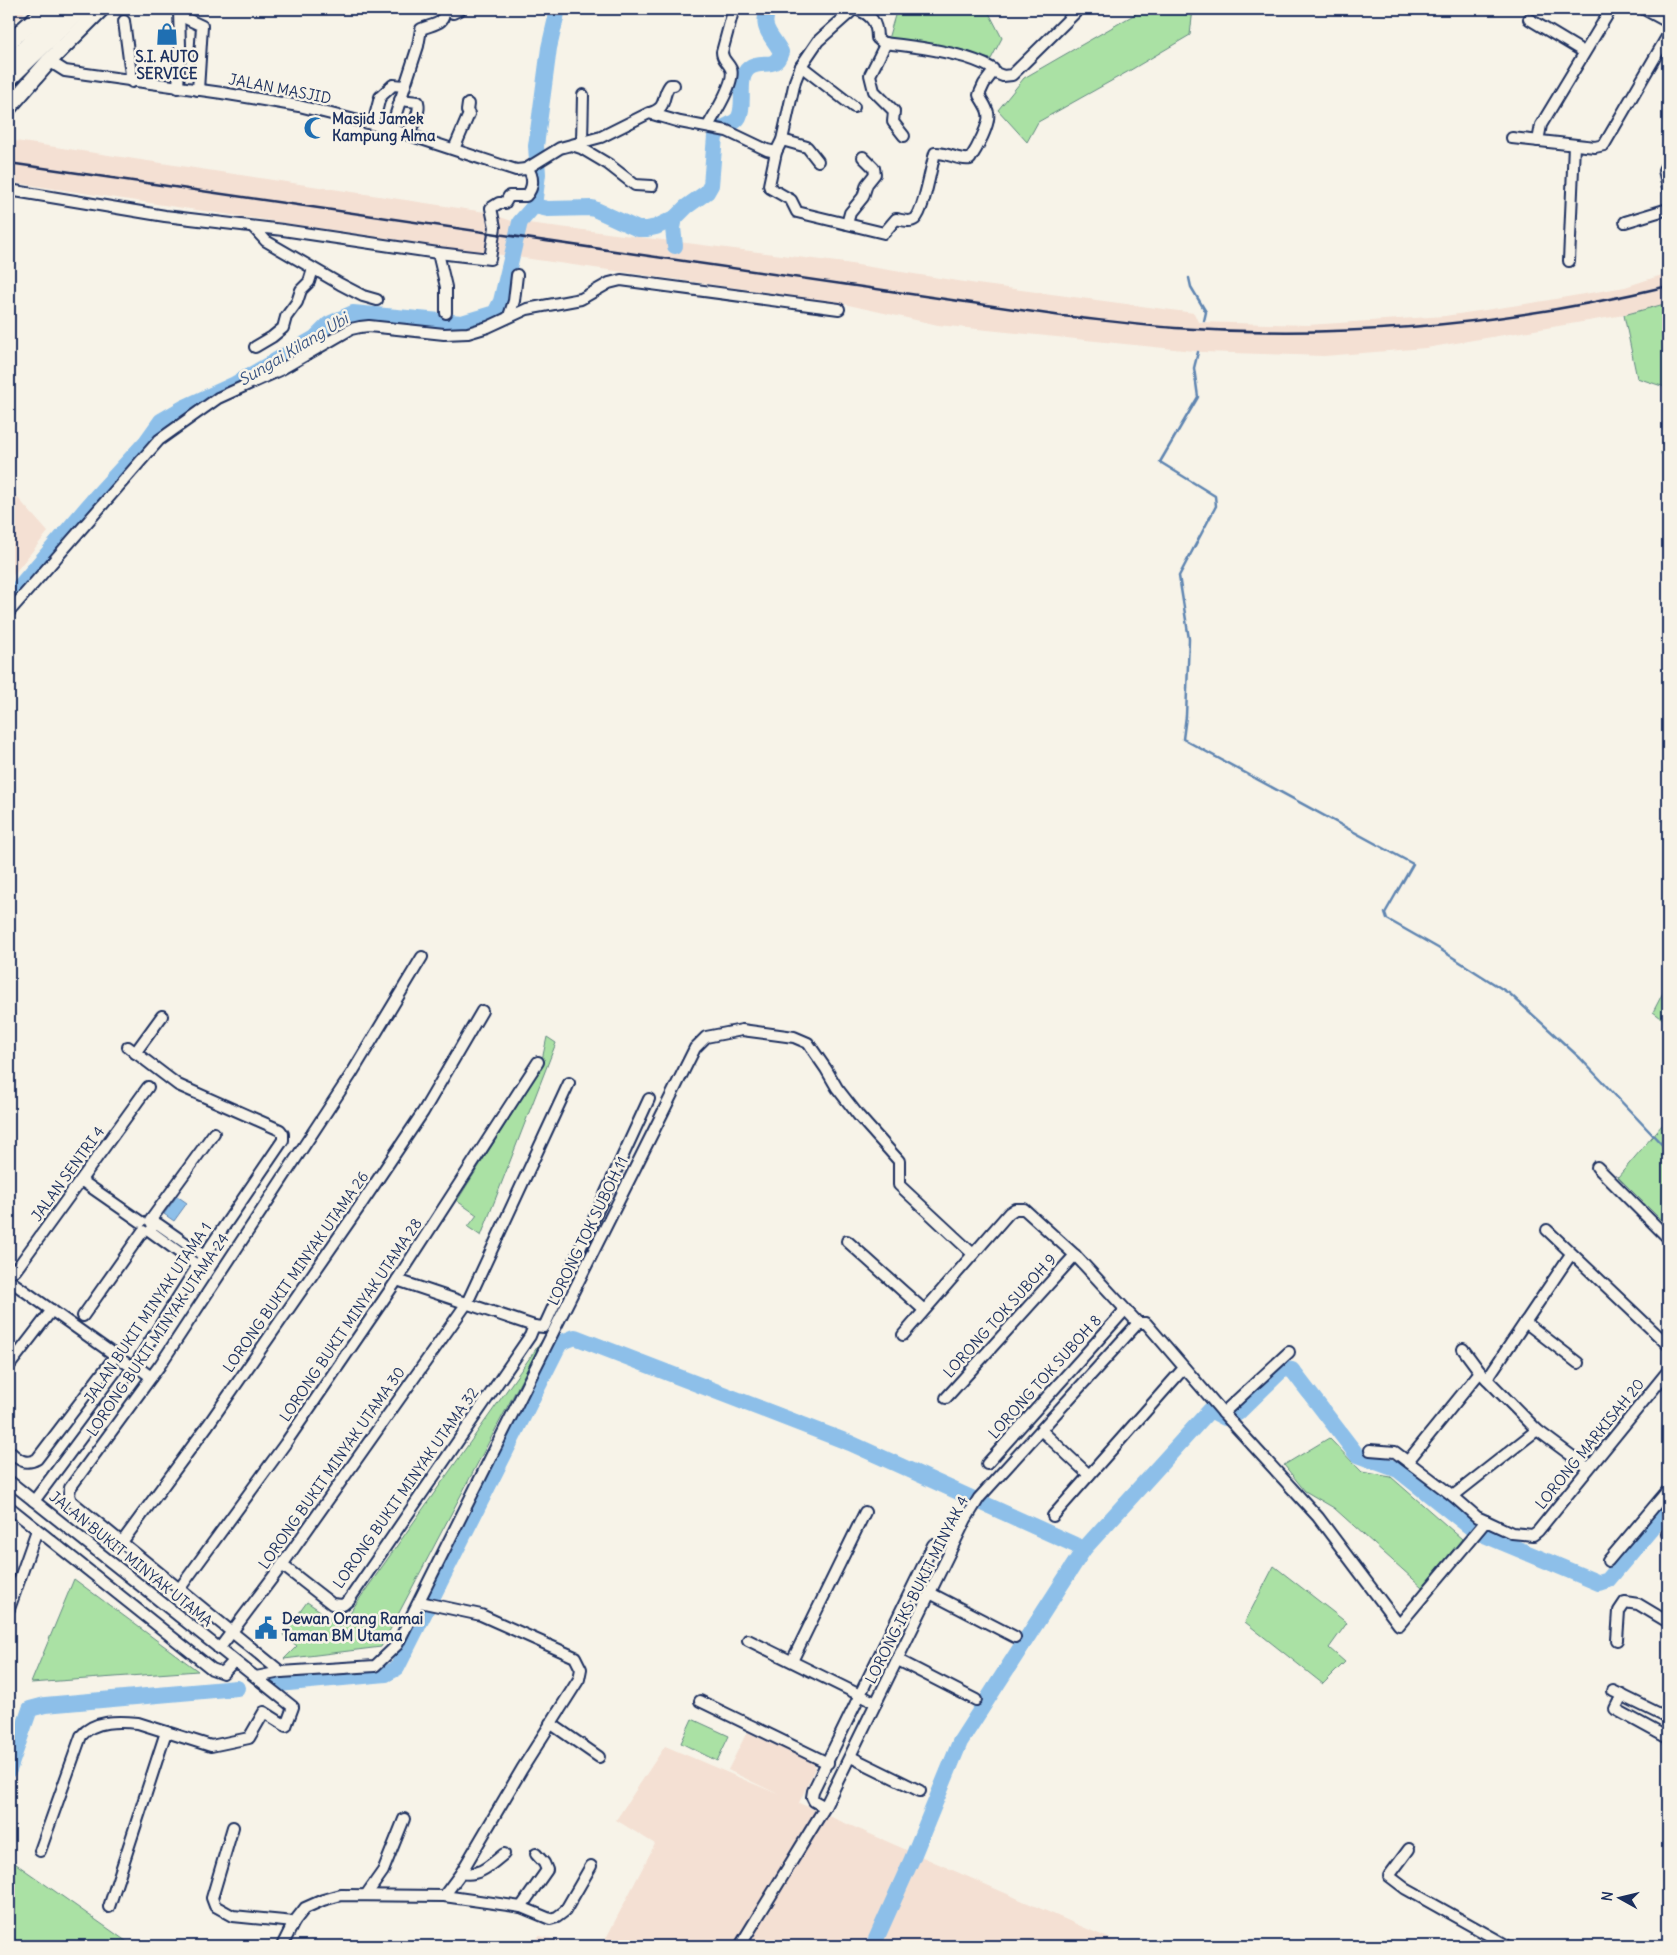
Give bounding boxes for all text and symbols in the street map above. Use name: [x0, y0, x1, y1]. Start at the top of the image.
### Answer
shop icon: S.I. AUTO SERVICE: [154, 21, 180, 47]
place label: S.I. AUTO SERVICE: [135, 47, 199, 83]
street label: JALAN MASJID: [227, 69, 333, 108]
place label: Masjid Jamek Kampung Alma: [332, 109, 436, 146]
mosque icon: Masjid Jamek Kampung Alma: [302, 115, 328, 141]
water label: Sungai Kilang Ubi: [235, 307, 354, 390]
street label: JALAN SENTRI 4: [27, 1122, 109, 1225]
street label: LORONG TOK SUBOH 11: [543, 1153, 632, 1308]
street label: LORONG BUKIT MINYAK UTAMA 26: [219, 1168, 372, 1376]
street label: LORONG BUKIT MINYAK UTAMA 28: [275, 1215, 426, 1425]
street label: JALAN BUKIT MINYAK UTAMA 1: [80, 1219, 215, 1407]
street label: LORONG BUKIT MINYAK UTAMA 24: [82, 1229, 233, 1440]
street label: LORONG TOK SUBOH 9: [939, 1250, 1060, 1381]
street label: LORONG TOK SUBOH 8: [984, 1311, 1105, 1442]
street label: LORONG BUKIT MINYAK UTAMA 30: [254, 1363, 409, 1572]
street label: LORONG MARKISAH 20: [1531, 1375, 1648, 1513]
street label: LORONG BUKIT MINYAK UTAMA 32: [329, 1384, 482, 1592]
street label: JALAN BUKIT MINYAK UTAMA: [46, 1487, 217, 1631]
street label: LORONG IKS BUKIT MINYAK 4: [861, 1493, 972, 1687]
place label: Dewan Orang Ramai Taman BM Utama: [282, 1609, 423, 1645]
public building icon: Dewan Orang Ramai Taman BM Utama: [253, 1615, 279, 1641]
north arrow: [1594, 1872, 1644, 1922]
text: N: [1598, 1890, 1617, 1902]

